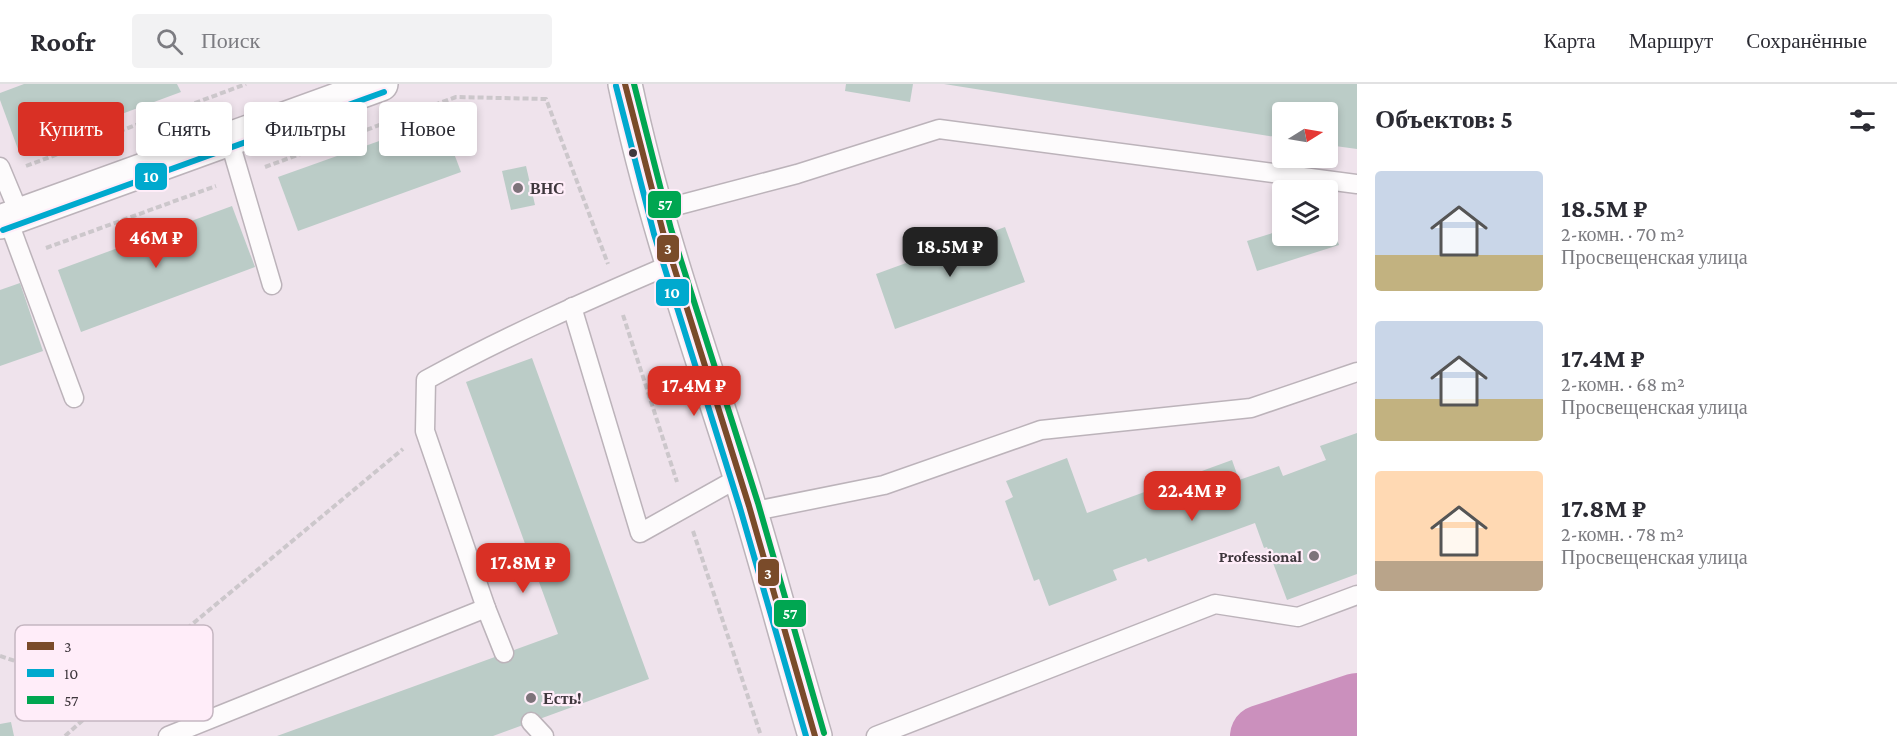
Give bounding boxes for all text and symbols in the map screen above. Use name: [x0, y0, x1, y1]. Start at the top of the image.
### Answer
search box: [132, 14, 552, 68]
icon: search: [153, 25, 186, 58]
text: Roofr: [30, 26, 96, 57]
text: Поиск: [201, 28, 260, 53]
text: Карта: [1544, 29, 1596, 53]
text: Маршрут: [1629, 29, 1713, 53]
text: Сохранённые: [1746, 29, 1867, 53]
chip: Купить: [18, 102, 124, 156]
chip: Снять: [136, 102, 232, 156]
chip: Фильтры: [244, 102, 367, 156]
chip: Новое: [379, 102, 477, 156]
north arrow: [1272, 102, 1338, 168]
map controls: [1272, 102, 1338, 246]
icon: filters: [1846, 104, 1879, 137]
text: Объектов: 5: [1375, 105, 1513, 134]
unlabelled marker: [627, 147, 639, 159]
line badge: 10: [134, 162, 168, 191]
text: 10: [143, 168, 159, 185]
place label: ВНС: [530, 180, 565, 197]
button: layers: [1272, 180, 1338, 246]
marker: ВНС: [511, 181, 525, 195]
line badge: 57: [647, 190, 682, 219]
text: 18.5M ₽: [1561, 194, 1648, 223]
icon: home: [1423, 195, 1495, 267]
text: 57: [657, 196, 673, 213]
pin: 46M ₽: [114, 218, 198, 269]
text: 2-комн. · 70 m²: [1561, 223, 1684, 245]
text: 46M ₽: [129, 226, 183, 248]
pin: 18.5M ₽: [895, 227, 1005, 278]
line badge: 3: [656, 234, 680, 263]
text: 18.5M ₽: [917, 235, 983, 257]
text: 3: [664, 240, 672, 257]
text: Просвещенская улица: [1561, 246, 1748, 268]
line badge: 10: [655, 278, 690, 307]
text: 10: [664, 284, 680, 301]
text: 17.4M ₽: [1561, 344, 1645, 373]
icon: home: [1423, 345, 1495, 417]
pin: 17.4M ₽: [639, 366, 749, 417]
text: 2-комн. · 68 m²: [1561, 373, 1685, 395]
text: 17.4M ₽: [662, 374, 726, 396]
text: Просвещенская улица: [1561, 396, 1748, 418]
pin: 22.4M ₽: [1137, 471, 1247, 522]
text: 22.4M ₽: [1158, 479, 1226, 501]
text: 17.8M ₽: [1561, 494, 1646, 523]
icon: home: [1423, 495, 1495, 567]
text: 2-комн. · 78 m²: [1561, 523, 1684, 545]
pin: 17.8M ₽: [468, 543, 578, 594]
text: Просвещенская улица: [1561, 546, 1748, 568]
place label: Professional: [1219, 548, 1302, 565]
marker: Professional: [1307, 549, 1321, 563]
text: 17.8M ₽: [490, 551, 556, 573]
line badge: 3: [757, 558, 780, 587]
text: 3: [764, 565, 772, 582]
line badge: 57: [773, 599, 807, 628]
text: 57: [782, 605, 798, 622]
legend: [15, 625, 213, 721]
text: 3: [64, 638, 72, 655]
text: 10: [64, 665, 78, 682]
place label: Есть!: [543, 690, 582, 707]
marker: Есть!: [524, 691, 538, 705]
text: 57: [64, 692, 79, 709]

